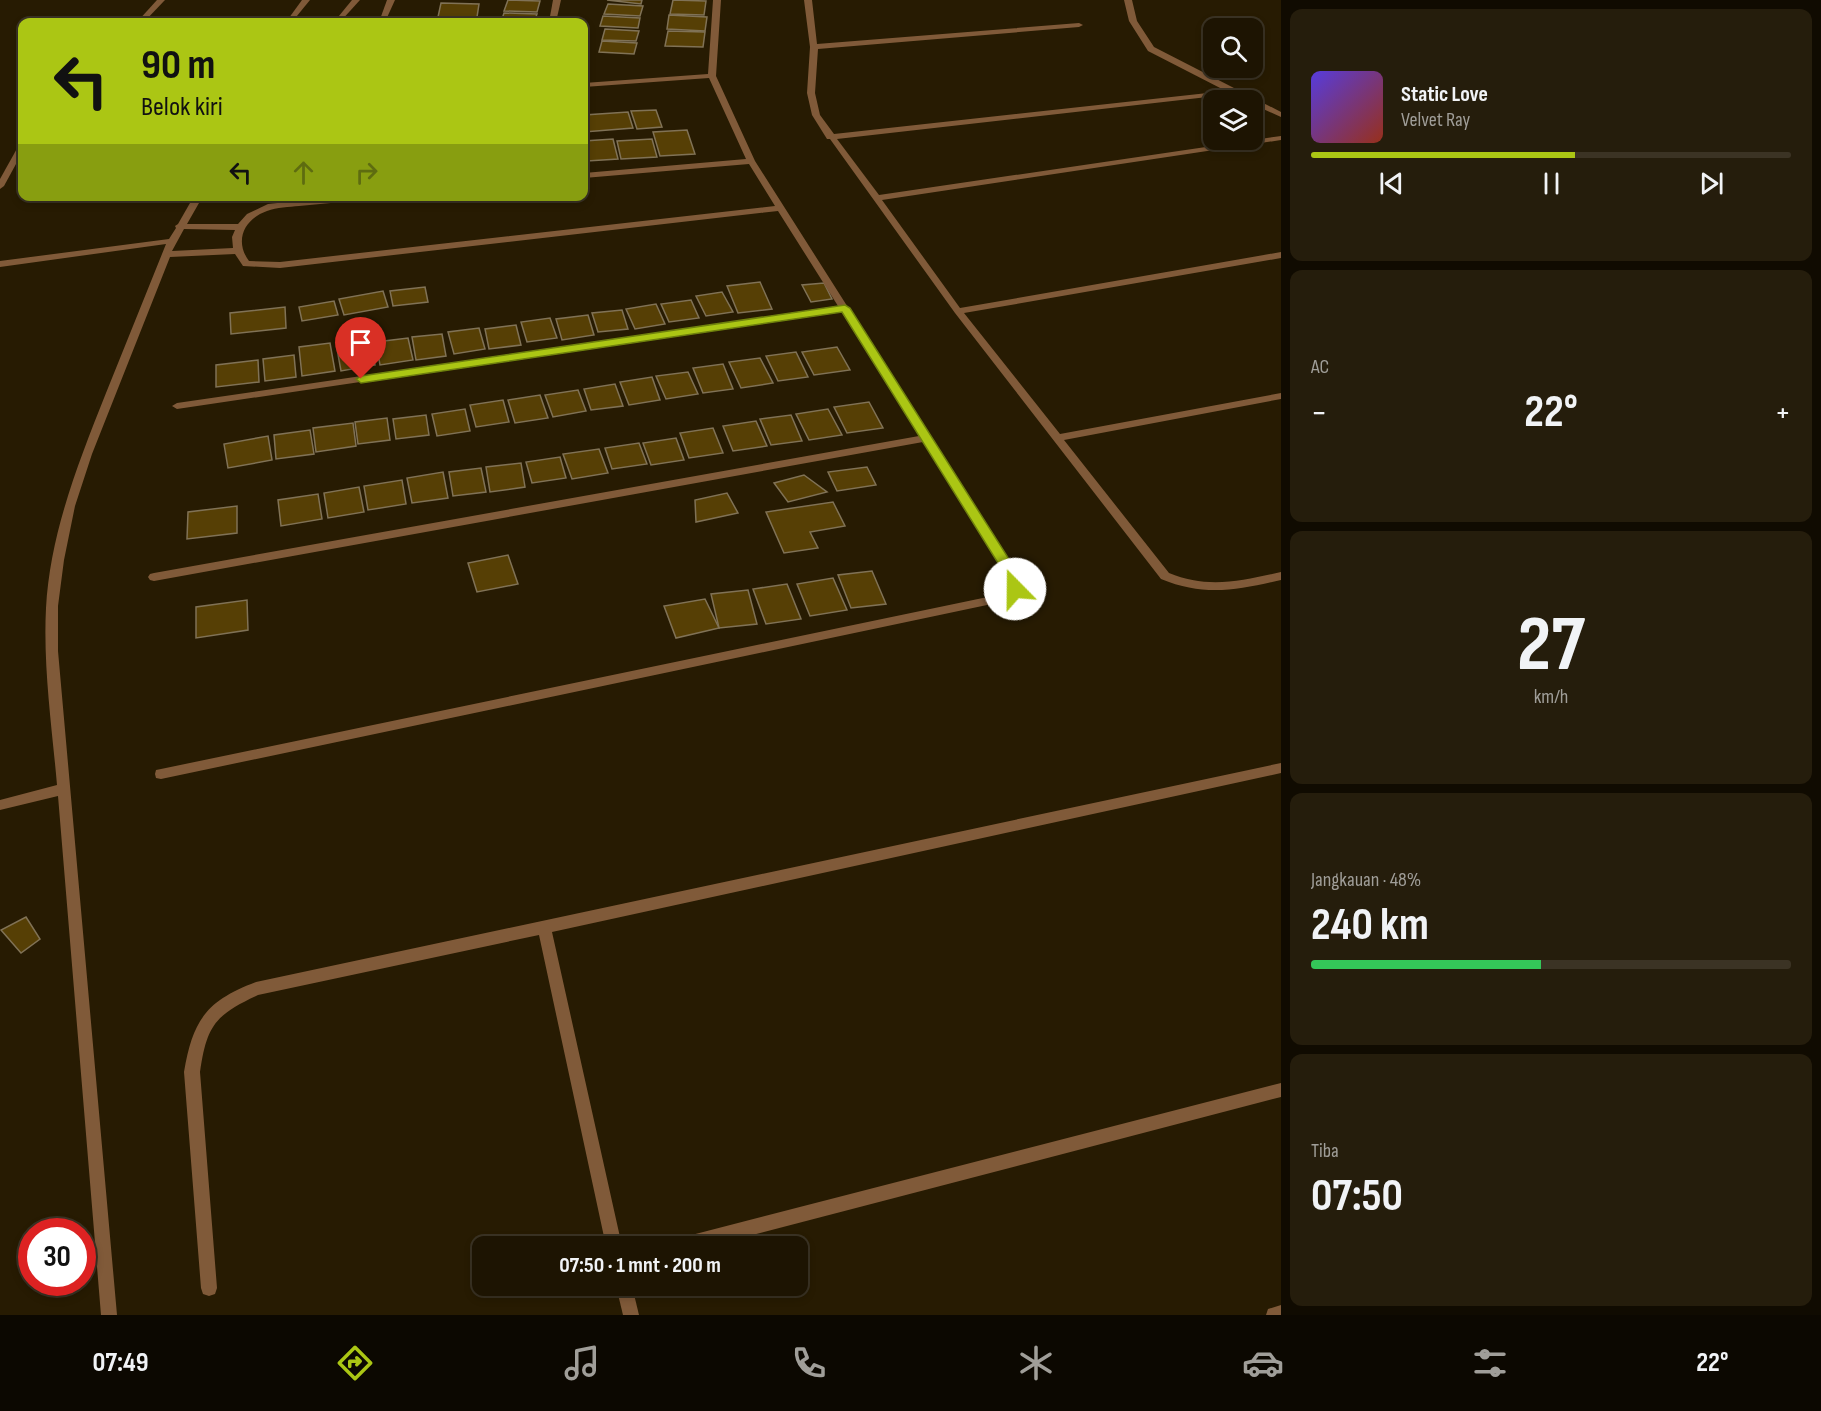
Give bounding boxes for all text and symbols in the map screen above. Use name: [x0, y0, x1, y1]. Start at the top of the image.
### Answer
map controls: [1203, 18, 1263, 150]
button: search: [1203, 18, 1263, 78]
text: 90 m: [141, 40, 215, 91]
icon: left: [42, 42, 120, 120]
text: Static Love: [1401, 81, 1488, 108]
button: layers: [1203, 90, 1263, 150]
text: Belok kiri: [141, 91, 223, 123]
text: Velvet Ray: [1401, 108, 1470, 132]
icon: left: [224, 156, 257, 189]
icon: ahead: [287, 156, 320, 189]
icon: right: [350, 156, 383, 189]
icon: previous: [1375, 167, 1408, 200]
icon: pause: [1535, 167, 1568, 200]
icon: next: [1695, 167, 1728, 200]
pin: [335, 317, 386, 379]
icon: arrive: [344, 326, 377, 359]
text: AC: [1311, 355, 1329, 379]
text: 22°: [1524, 385, 1578, 440]
text: −: [1311, 393, 1327, 433]
text: +: [1775, 393, 1791, 433]
position arrow: [983, 557, 1047, 621]
text: 27: [1517, 599, 1585, 692]
text: km/h: [1534, 685, 1568, 709]
text: Jangkauan · 48%: [1311, 868, 1421, 892]
text: 240 km: [1311, 898, 1429, 953]
text: Tiba: [1311, 1139, 1339, 1163]
text: 07:50: [1311, 1169, 1403, 1224]
speed limit sign: 30: [18, 1218, 96, 1296]
text: 07:50 · 1 mnt · 200 m: [559, 1252, 721, 1279]
icon: directions: [334, 1342, 376, 1384]
icon: music: [561, 1342, 603, 1384]
icon: phone: [788, 1342, 830, 1384]
icon: climate: [1015, 1342, 1057, 1384]
icon: car: [1242, 1342, 1284, 1384]
icon: filters: [1469, 1342, 1511, 1384]
text: 07:49: [93, 1347, 148, 1379]
text: 22°: [1696, 1347, 1728, 1379]

